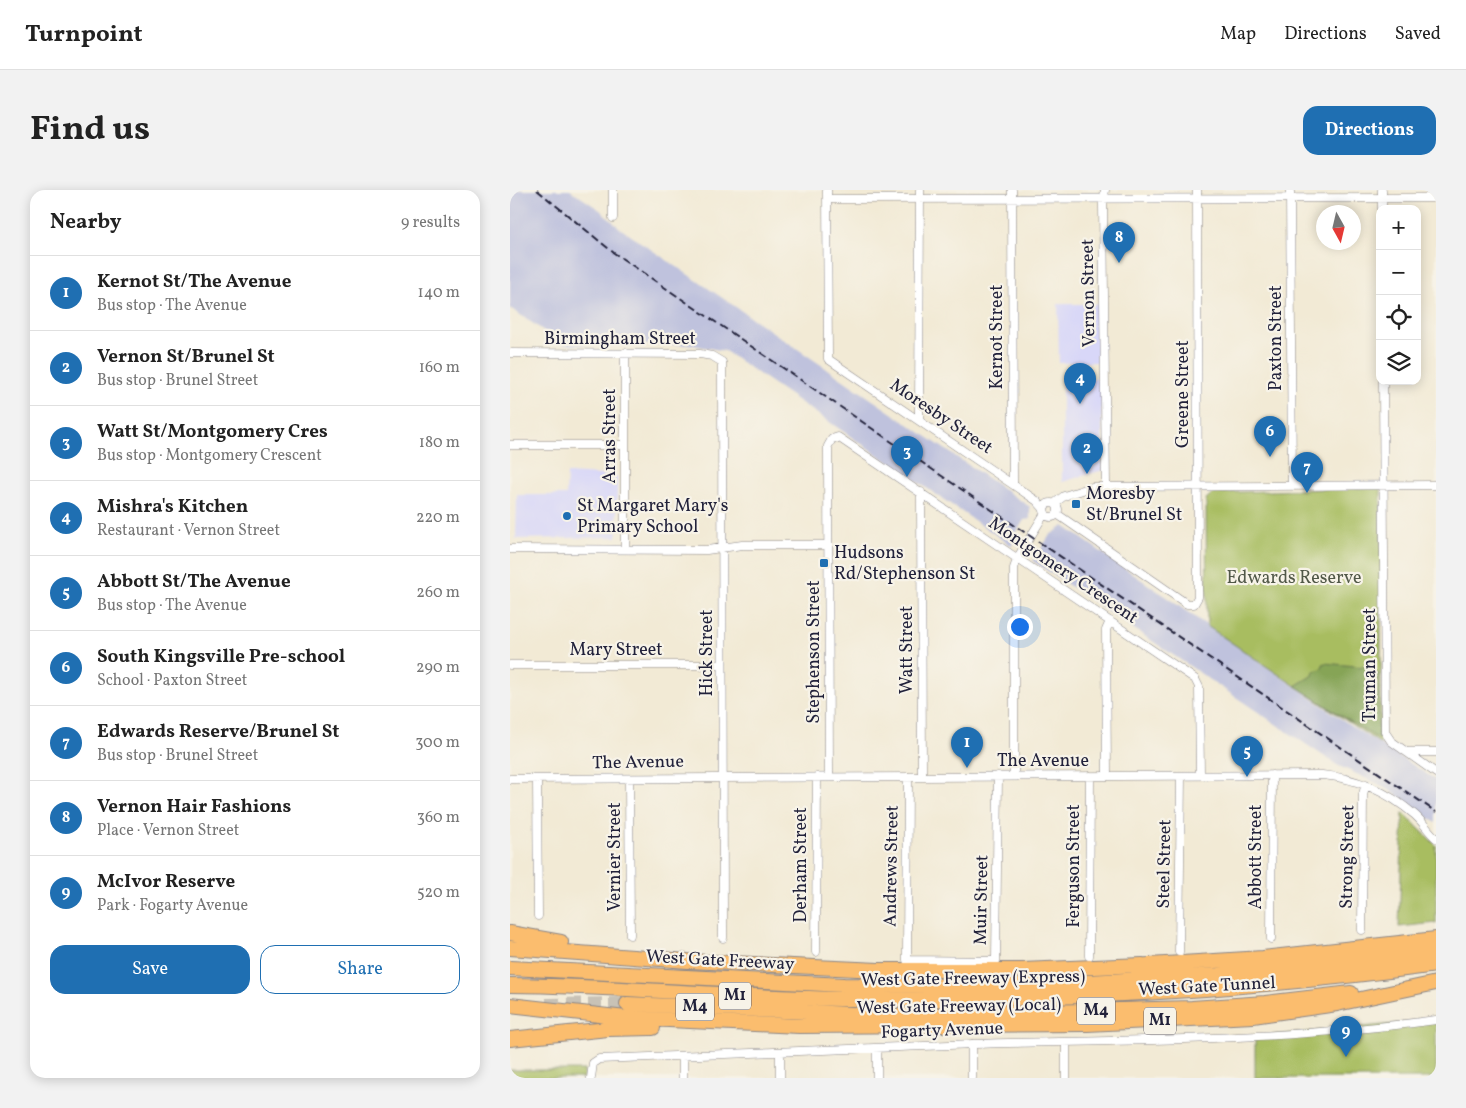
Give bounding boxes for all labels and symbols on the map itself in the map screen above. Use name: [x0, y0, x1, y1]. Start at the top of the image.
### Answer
north arrow: [1316, 205, 1361, 250]
pin: 8: [1103, 222, 1135, 263]
street label: Vernon Street: [1076, 239, 1102, 347]
street label: Kernot Street: [985, 285, 1010, 389]
street label: Paxton Street: [1264, 285, 1289, 391]
street label: Birmingham Street: [544, 327, 696, 352]
street label: Greene Street: [1171, 340, 1196, 448]
pin: 4: [1064, 363, 1096, 404]
street label: Moresby Street: [885, 373, 997, 461]
street label: Arras Street: [598, 388, 623, 484]
pin: 6: [1254, 416, 1286, 457]
pin: 2: [1071, 433, 1103, 474]
pin: 3: [891, 436, 923, 477]
pin: 7: [1291, 452, 1323, 493]
place label: Moresby St/Brunel St: [1086, 482, 1182, 528]
place label: St Margaret Mary's Primary School: [577, 494, 729, 540]
marker: Moresby St/Brunel St: [1070, 498, 1082, 510]
marker: St Margaret Mary's Primary School: [561, 510, 573, 522]
street label: Montgomery Crescent: [983, 511, 1143, 631]
place label: Hudsons Rd/Stephenson St: [834, 541, 975, 587]
marker: Hudsons Rd/Stephenson St: [818, 557, 830, 569]
park label: Edwards Reserve: [1227, 566, 1361, 591]
street label: Stephenson Street: [802, 580, 827, 724]
street label: Watt Street: [895, 606, 920, 694]
street label: Truman Street: [1358, 608, 1383, 722]
street label: Hick Street: [695, 609, 720, 697]
your location: [1007, 614, 1033, 640]
street label: Mary Street: [569, 638, 663, 663]
pin: 1: [951, 727, 983, 768]
pin: 5: [1231, 736, 1263, 777]
street label: The Avenue: [997, 749, 1089, 774]
street label: The Avenue: [592, 750, 684, 776]
street label: Vernier Street: [603, 802, 628, 912]
street label: Ferguson Street: [1062, 804, 1087, 928]
street label: Andrews Street: [878, 805, 906, 927]
street label: Abbott Street: [1244, 805, 1269, 910]
street label: Strong Street: [1335, 805, 1361, 909]
street label: Derham Street: [789, 807, 814, 923]
street label: Steel Street: [1152, 819, 1178, 909]
street label: Muir Street: [969, 855, 995, 945]
street label: West Gate Freeway: [645, 945, 795, 977]
street label: West Gate Freeway (Express): [861, 965, 1085, 993]
street label: West Gate Tunnel: [1138, 971, 1276, 1003]
road number: M1: [719, 982, 751, 1009]
street label: West Gate Freeway (Local): [857, 993, 1061, 1021]
road number: M4: [676, 994, 714, 1020]
road number: M4: [1077, 998, 1115, 1024]
road number: M1: [1144, 1008, 1176, 1034]
street label: Fogarty Avenue: [880, 1016, 1004, 1046]
pin: 9: [1330, 1016, 1362, 1057]

